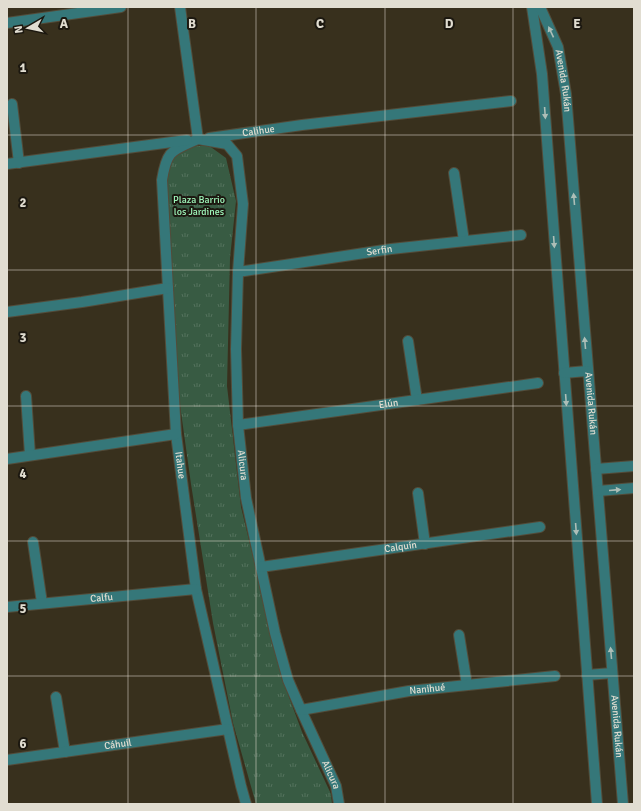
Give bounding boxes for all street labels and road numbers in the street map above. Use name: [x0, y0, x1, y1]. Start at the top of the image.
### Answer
street label: Avenida Rukán: [553, 49, 573, 112]
street label: Calihue: [242, 123, 275, 139]
street label: Serfin: [366, 243, 393, 259]
street label: Avenida Rukán: [582, 372, 599, 435]
street label: Elún: [378, 397, 399, 411]
street label: Alicura: [235, 449, 250, 481]
street label: Itahue: [172, 451, 188, 480]
street label: Calquín: [383, 539, 418, 555]
street label: Calfu: [90, 591, 113, 605]
street label: Nanihué: [409, 681, 446, 697]
street label: Avenida Rukán: [608, 695, 625, 758]
street label: Cáhuil: [103, 737, 132, 752]
street label: Alicura: [319, 758, 342, 790]

